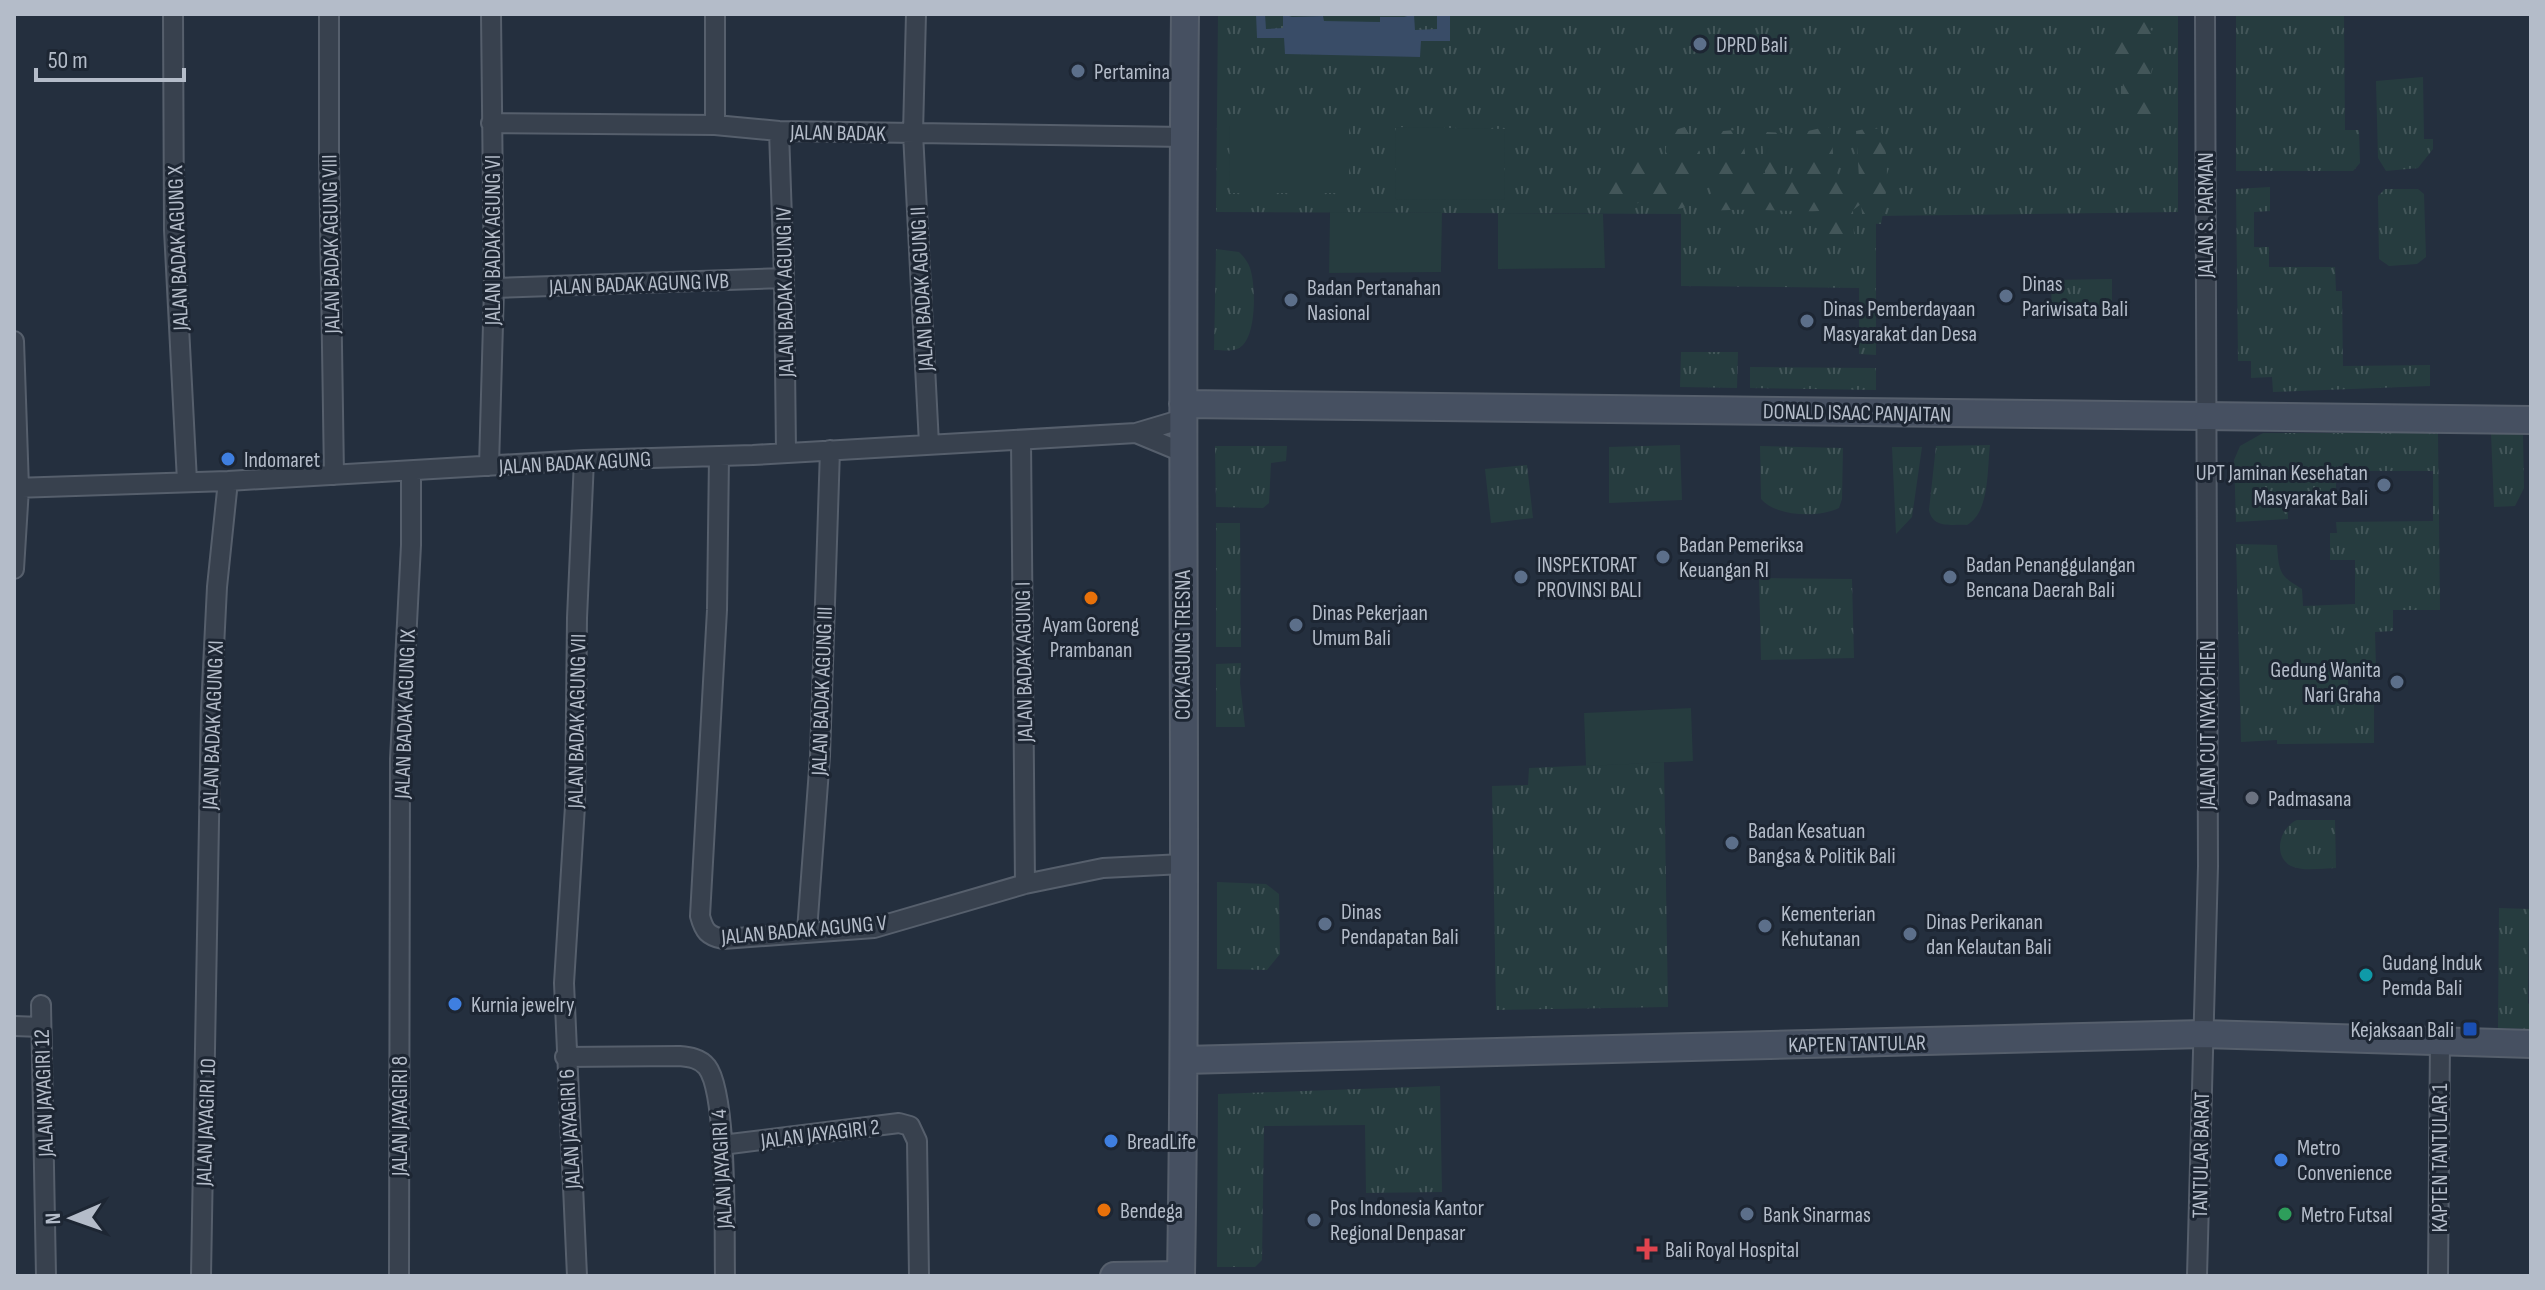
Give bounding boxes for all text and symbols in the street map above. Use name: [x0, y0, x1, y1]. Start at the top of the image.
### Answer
scale bar: [36, 32, 184, 82]
place label: DPRD Bali: [1716, 32, 1788, 59]
marker: DPRD Bali: [1691, 35, 1709, 53]
text: 50 m: [48, 46, 88, 75]
place label: Pertamina: [1094, 59, 1170, 86]
marker: Pertamina: [1069, 62, 1087, 80]
street label: JALAN BADAK: [789, 119, 886, 148]
street label: JALAN S. PARMAN: [2193, 152, 2220, 279]
street label: JALAN BADAK AGUNG VIII: [316, 154, 347, 335]
street label: JALAN BADAK AGUNG VI: [480, 155, 507, 326]
street label: JALAN BADAK AGUNG X: [162, 164, 195, 332]
street label: JALAN BADAK AGUNG II: [905, 206, 940, 373]
street label: JALAN BADAK AGUNG IV: [771, 207, 801, 378]
street label: JALAN BADAK AGUNG IVB: [548, 268, 730, 301]
place label: Dinas Pariwisata Bali: [2022, 271, 2128, 323]
place label: Badan Pertanahan Nasional: [1307, 275, 1441, 327]
marker: Dinas Pariwisata Bali: [1997, 287, 2015, 305]
marker: Badan Pertanahan Nasional: [1282, 291, 1300, 309]
place label: Dinas Pemberdayaan Masyarakat dan Desa: [1823, 296, 1977, 348]
marker: Dinas Pemberdayaan Masyarakat dan Desa: [1798, 312, 1816, 330]
street label: DONALD ISAAC PANJAITAN: [1763, 398, 1951, 429]
street label: JALAN BADAK AGUNG: [497, 446, 652, 481]
place label: Indomaret: [244, 447, 320, 474]
marker: Indomaret: [219, 450, 237, 468]
place label: UPT Jaminan Kesehatan Masyarakat Bali: [2196, 460, 2368, 512]
marker: UPT Jaminan Kesehatan Masyarakat Bali: [2375, 476, 2393, 494]
place label: Badan Pemeriksa Keuangan RI: [1679, 532, 1804, 584]
marker: Badan Pemeriksa Keuangan RI: [1654, 548, 1672, 566]
place label: INSPEKTORAT PROVINSI BALI: [1537, 552, 1642, 604]
place label: Badan Penanggulangan Bencana Daerah Bali: [1966, 552, 2135, 604]
marker: INSPEKTORAT PROVINSI BALI: [1512, 568, 1530, 586]
marker: Badan Penanggulangan Bencana Daerah Bali: [1941, 568, 1959, 586]
street label: COK AGUNG TRESNA: [1170, 569, 1197, 720]
street label: JALAN BADAK AGUNG I: [1010, 582, 1039, 743]
marker: Ayam Goreng Prambanan: [1082, 589, 1100, 607]
place label: Dinas Pekerjaan Umum Bali: [1312, 600, 1428, 652]
street label: JALAN BADAK AGUNG III: [806, 606, 839, 777]
place label: Ayam Goreng Prambanan: [1042, 612, 1139, 664]
marker: Dinas Pekerjaan Umum Bali: [1287, 616, 1305, 634]
street label: JALAN BADAK AGUNG IX: [389, 628, 422, 800]
street label: JALAN BADAK AGUNG VII: [562, 633, 593, 810]
street label: JALAN BADAK AGUNG XI: [197, 640, 230, 811]
street label: JALAN CUT NYAK DHIEN: [2195, 640, 2222, 811]
place label: Gedung Wanita Nari Graha: [2270, 657, 2381, 709]
marker: Gedung Wanita Nari Graha: [2388, 673, 2406, 691]
place label: Padmasana: [2268, 786, 2351, 813]
marker: Padmasana: [2243, 789, 2261, 807]
place label: Badan Kesatuan Bangsa & Politik Bali: [1748, 818, 1896, 870]
marker: Badan Kesatuan Bangsa & Politik Bali: [1723, 834, 1741, 852]
place label: Dinas Pendapatan Bali: [1341, 899, 1459, 951]
place label: Kementerian Kehutanan: [1781, 901, 1876, 953]
place label: Dinas Perikanan dan Kelautan Bali: [1926, 909, 2052, 961]
street label: JALAN BADAK AGUNG V: [719, 910, 888, 951]
marker: Dinas Pendapatan Bali: [1316, 915, 1334, 933]
marker: Kementerian Kehutanan: [1756, 917, 1774, 935]
marker: Dinas Perikanan dan Kelautan Bali: [1901, 925, 1919, 943]
place label: Gudang Induk Pemda Bali: [2382, 950, 2483, 1002]
marker: Gudang Induk Pemda Bali: [2357, 966, 2375, 984]
place label: Kurnia jewelry: [471, 992, 575, 1019]
marker: Kurnia jewelry: [446, 995, 464, 1013]
place label: Kejaksaan Bali: [2350, 1017, 2454, 1044]
marker: Kejaksaan Bali: [2461, 1020, 2479, 1038]
street label: JALAN JAYAGIRI 12: [29, 1029, 60, 1158]
street label: KAPTEN TANTULAR: [1788, 1030, 1926, 1059]
street label: JALAN JAYAGIRI 8: [387, 1056, 414, 1177]
street label: JALAN JAYAGIRI 10: [191, 1058, 222, 1187]
street label: JALAN JAYAGIRI 6: [554, 1068, 587, 1191]
street label: KAPTEN TANTULAR 1: [2427, 1083, 2454, 1233]
street label: TANTULAR BARAT: [2187, 1091, 2216, 1219]
street label: JALAN JAYAGIRI 4: [706, 1108, 739, 1230]
street label: JALAN JAYAGIRI 2: [758, 1114, 881, 1155]
place label: BreadLife: [1127, 1129, 1196, 1156]
marker: BreadLife: [1102, 1132, 1120, 1150]
place label: Metro Convenience: [2297, 1135, 2392, 1187]
marker: Metro Convenience: [2272, 1151, 2290, 1169]
north arrow: [32, 1178, 112, 1258]
place label: Pos Indonesia Kantor Regional Denpasar: [1330, 1195, 1484, 1247]
place label: Bendega: [1120, 1198, 1183, 1225]
marker: Bendega: [1095, 1201, 1113, 1219]
place label: Bank Sinarmas: [1763, 1202, 1871, 1229]
place label: Metro Futsal: [2301, 1202, 2393, 1229]
marker: Bank Sinarmas: [1738, 1205, 1756, 1223]
marker: Metro Futsal: [2276, 1205, 2294, 1223]
marker: Pos Indonesia Kantor Regional Denpasar: [1305, 1211, 1323, 1229]
text: N: [40, 1212, 67, 1225]
place label: Bali Royal Hospital: [1665, 1237, 1799, 1264]
marker: Bali Royal Hospital: [1636, 1238, 1658, 1260]

